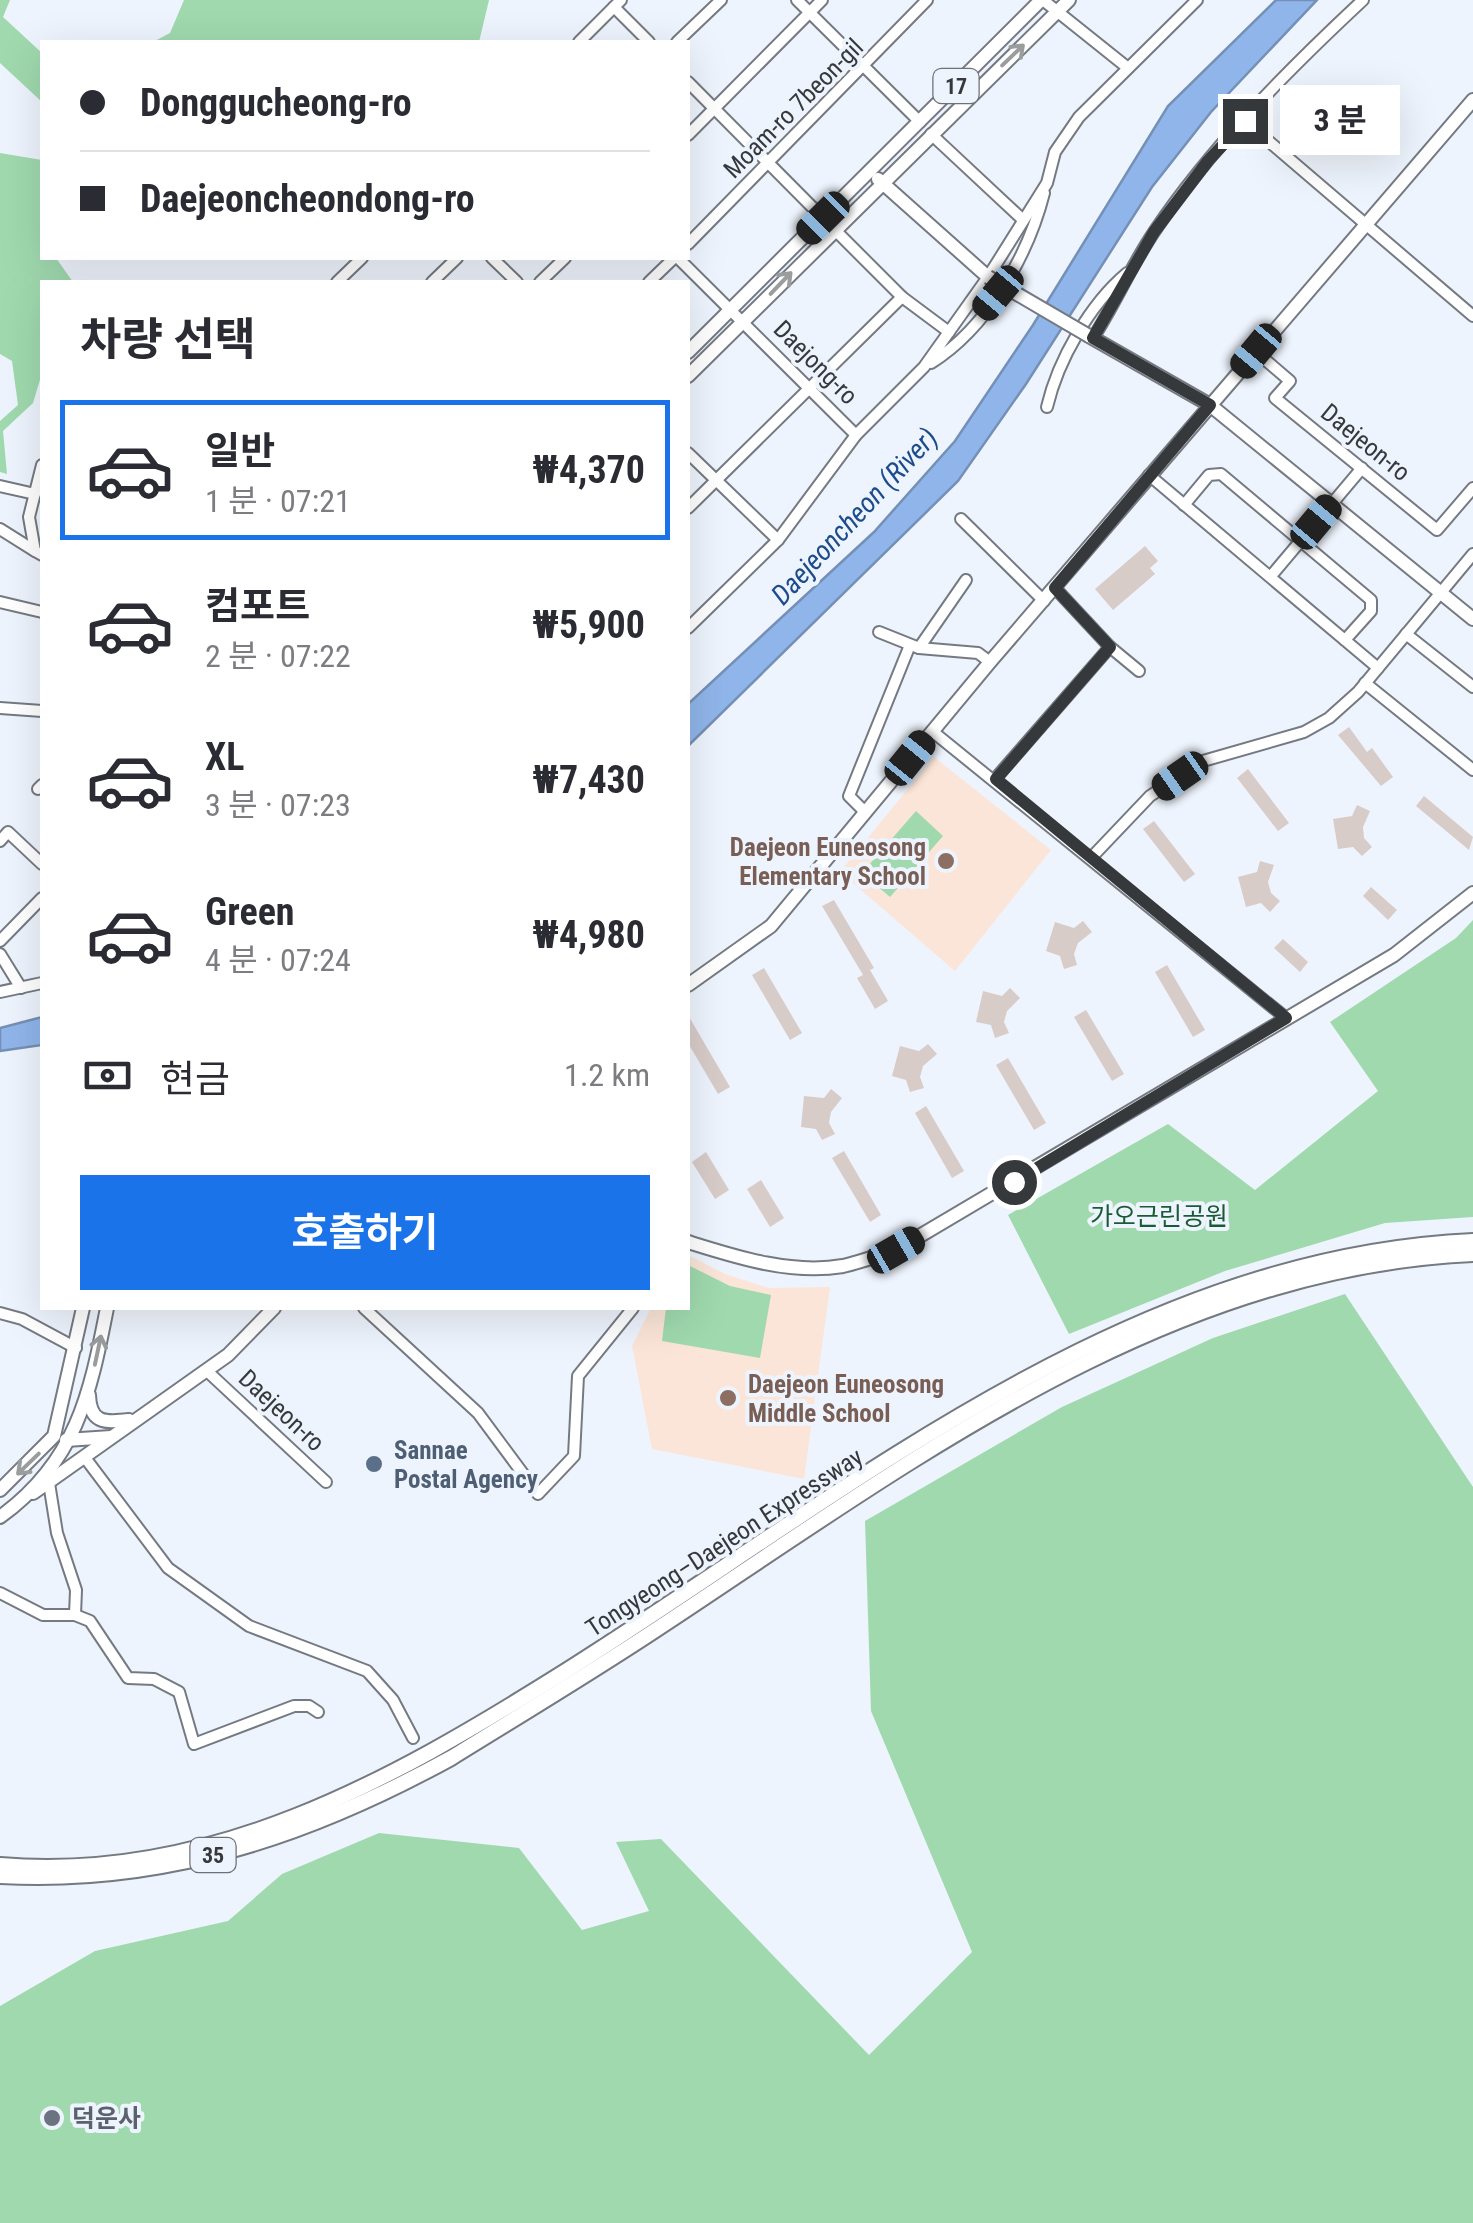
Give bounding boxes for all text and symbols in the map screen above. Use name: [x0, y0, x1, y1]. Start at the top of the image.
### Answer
street label: Moam-ro 7beon-gil: [718, 33, 869, 184]
one-way arrow: [1000, 43, 1024, 67]
road number: 17: [934, 69, 978, 103]
text: Donggucheong-ro: [140, 81, 412, 125]
callout: 3 분: [1280, 86, 1400, 156]
route end: [1223, 99, 1268, 144]
text: 3 분: [1314, 101, 1367, 139]
text: Daejeoncheondong-ro: [140, 177, 475, 221]
car: [791, 186, 855, 250]
car: [967, 260, 1029, 326]
one-way arrow: [769, 271, 793, 295]
text: 차량 선택: [80, 313, 256, 366]
street label: Daejong-ro: [768, 314, 864, 410]
car: [1225, 318, 1287, 384]
street label: Daejeon-ro: [1315, 398, 1416, 487]
water label: Daejeoncheon (River): [764, 421, 944, 611]
icon: car: [85, 425, 175, 515]
text: 일반: [205, 429, 275, 473]
text: ₩4,370: [532, 448, 645, 492]
text: 1 분 · 07:21: [205, 482, 351, 520]
car: [1285, 489, 1347, 555]
icon: car: [85, 580, 175, 670]
text: 컴포트: [205, 584, 310, 628]
text: ₩5,900: [532, 603, 645, 647]
text: 2 분 · 07:22: [205, 637, 351, 675]
car: [879, 725, 941, 791]
icon: car: [85, 735, 175, 825]
text: XL: [205, 735, 244, 779]
car: [1147, 747, 1213, 805]
text: ₩7,430: [532, 758, 645, 802]
text: 3 분 · 07:23: [205, 786, 351, 824]
place label: Daejeon Euneosong Elementary School: [730, 833, 926, 891]
marker: Daejeon Euneosong Elementary School: [935, 850, 957, 872]
icon: car: [85, 890, 175, 980]
text: Green: [205, 890, 295, 934]
text: ₩4,980: [532, 913, 645, 957]
text: 4 분 · 07:24: [205, 941, 351, 979]
icon: cash: [80, 1048, 135, 1103]
text: 1.2 km: [564, 1056, 650, 1094]
text: 현금: [160, 1057, 230, 1101]
route start: [992, 1160, 1037, 1205]
button: 호출하기: [80, 1175, 650, 1290]
park label: 가오근린공원: [1090, 1202, 1228, 1231]
car: [863, 1222, 929, 1278]
one-way arrow: [90, 1335, 109, 1367]
street label: Daejeon-ro: [233, 1364, 330, 1457]
place label: Daejeon Euneosong Middle School: [748, 1370, 944, 1428]
marker: Daejeon Euneosong Middle School: [717, 1387, 739, 1409]
place label: Sannae Postal Agency: [394, 1436, 538, 1494]
street label: Tongyeong–Daejeon Expressway: [581, 1442, 868, 1643]
one-way arrow: [16, 1452, 40, 1476]
marker: Sannae Postal Agency: [363, 1453, 385, 1475]
road number: 35: [190, 1838, 236, 1872]
place label: 덕운사: [72, 2104, 141, 2133]
marker: 덕운사: [41, 2107, 63, 2129]

